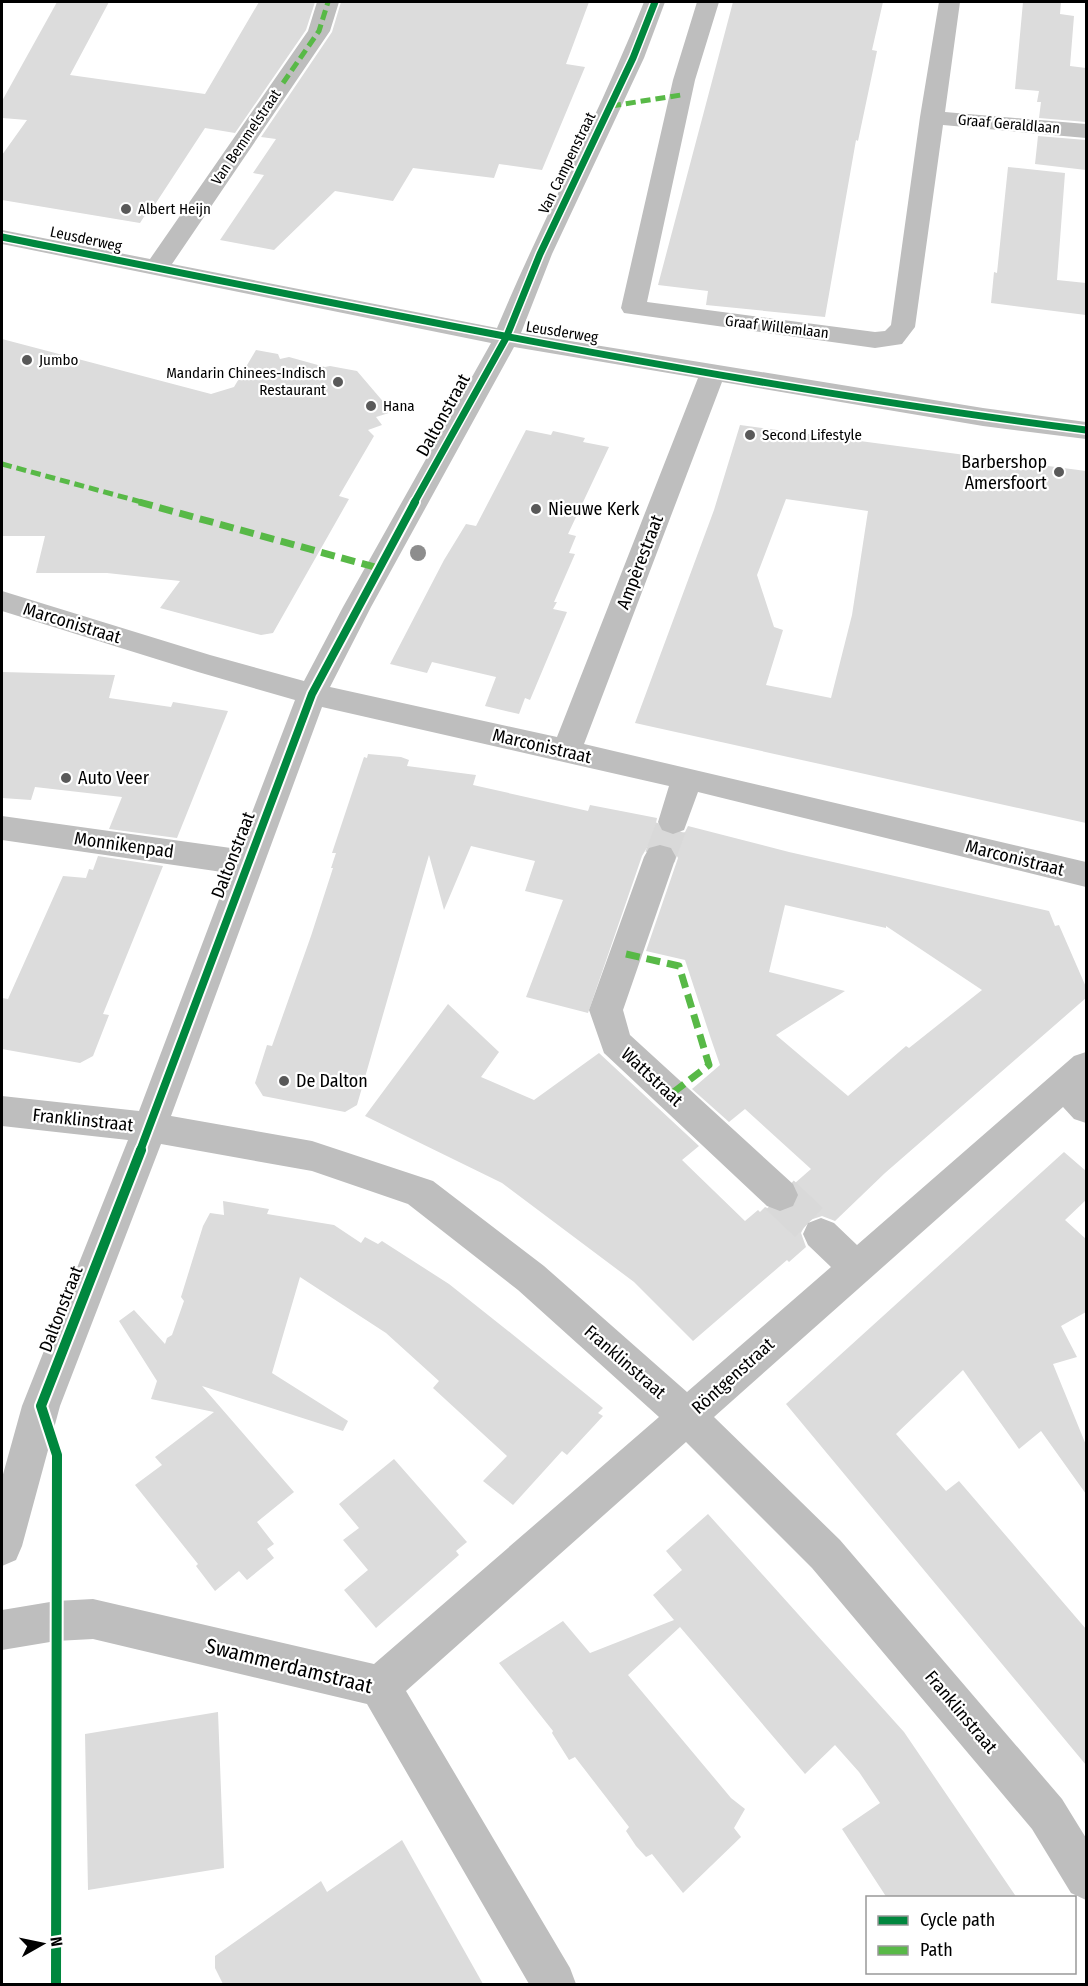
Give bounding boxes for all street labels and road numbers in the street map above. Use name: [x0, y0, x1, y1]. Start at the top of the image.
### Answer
street label: Van Bemmelstraat: [207, 86, 285, 188]
street label: Van Campenstraat: [535, 109, 599, 217]
street label: Graaf Geraldlaan: [957, 111, 1061, 137]
street label: Leusderweg: [48, 223, 124, 255]
street label: Graaf Willemlaan: [724, 312, 830, 342]
street label: Leusderweg: [525, 317, 599, 347]
street label: Daltonstraat: [411, 370, 475, 460]
street label: Ampèrestraat: [612, 512, 668, 612]
street label: Marconistraat: [20, 598, 124, 648]
street label: Marconistraat: [490, 724, 594, 768]
street label: Daltonstraat: [206, 808, 260, 901]
street label: Monnikenpad: [73, 827, 175, 863]
street label: Marconistraat: [963, 835, 1067, 881]
street label: Wattstraat: [617, 1043, 687, 1111]
street label: Franklinstraat: [32, 1104, 135, 1136]
street label: Daltonstraat: [34, 1262, 88, 1355]
street label: Franklinstraat: [580, 1321, 670, 1404]
street label: Röntgenstraat: [687, 1333, 779, 1419]
street label: Swammerdamstraat: [203, 1633, 375, 1699]
street label: Franklinstraat: [920, 1666, 1002, 1758]

